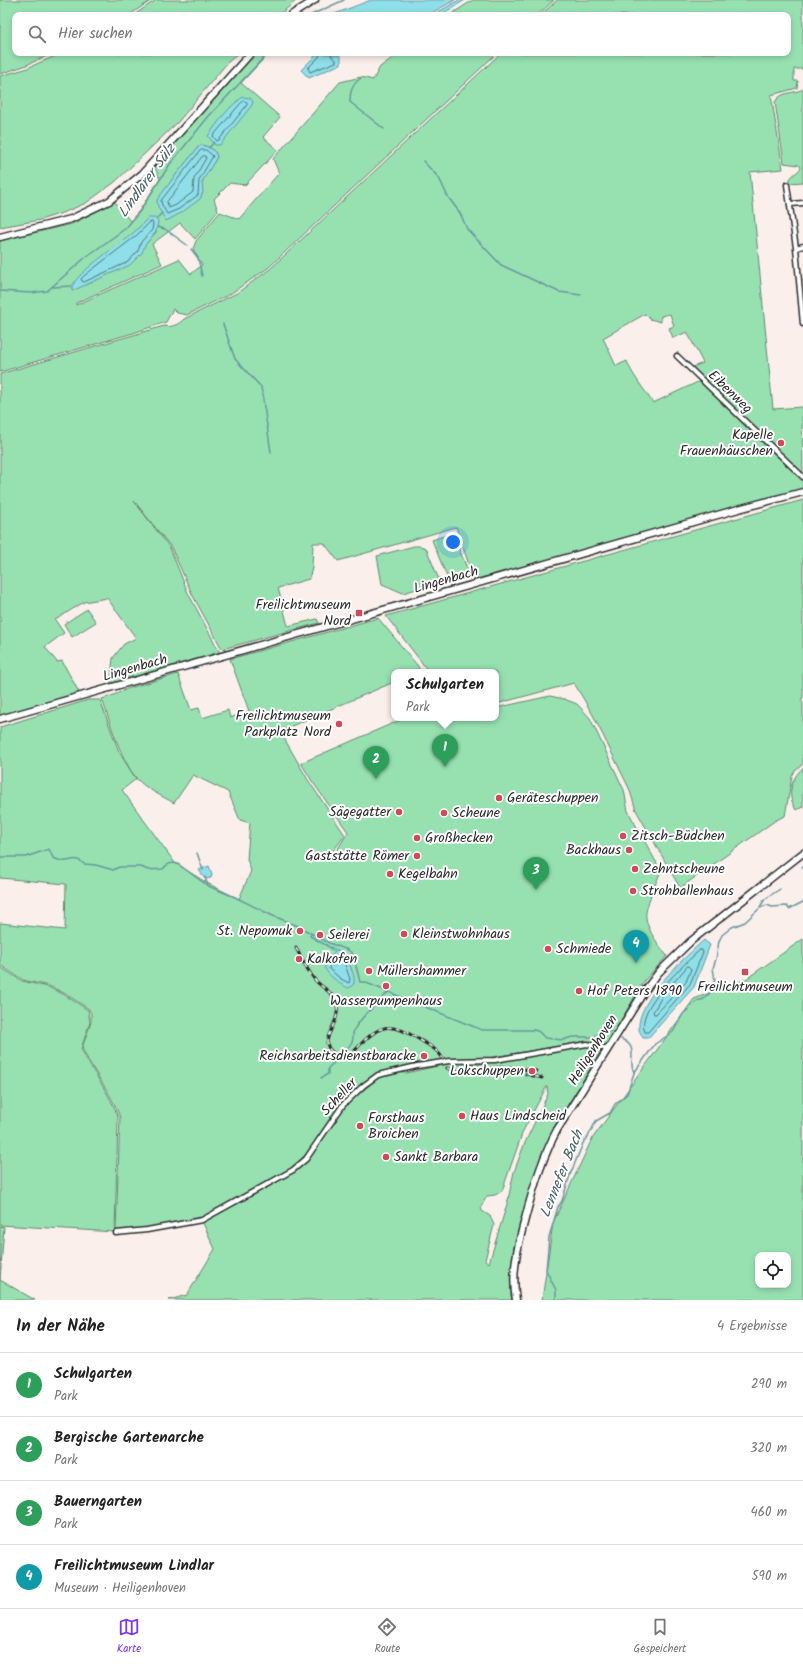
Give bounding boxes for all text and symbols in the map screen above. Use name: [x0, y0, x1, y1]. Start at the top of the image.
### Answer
search box: [12, 12, 791, 56]
text: Hier suchen: [58, 22, 132, 46]
icon: search: [26, 23, 48, 45]
water label: Lindlarer Sülz: [112, 138, 183, 223]
street label: Eibenweg: [703, 365, 757, 419]
place label: Kapelle Frauenhäuschen: [680, 424, 774, 462]
marker: Kapelle Frauenhäuschen: [776, 438, 786, 448]
your location: [443, 532, 463, 552]
street label: Lingenbach: [411, 560, 481, 600]
place label: Freilichtmuseum Nord: [255, 594, 352, 632]
marker: Freilichtmuseum Nord: [354, 608, 364, 618]
street label: Lingenbach: [100, 648, 170, 688]
popup: [391, 669, 499, 721]
text: Schulgarten: [406, 673, 484, 697]
text: Park: [406, 697, 430, 718]
place label: Freilichtmuseum Parkplatz Nord: [235, 705, 332, 743]
marker: Freilichtmuseum Parkplatz Nord: [334, 719, 344, 729]
pin: 1: [432, 734, 458, 767]
pin: 2: [363, 746, 389, 779]
place label: Geräteschuppen: [507, 787, 598, 809]
marker: Geräteschuppen: [494, 793, 504, 803]
place label: Sägegatter: [329, 801, 392, 823]
place label: Scheune: [452, 802, 501, 824]
marker: Sägegatter: [394, 807, 404, 817]
marker: Scheune: [439, 808, 449, 818]
place label: Zitsch-Büdchen: [631, 825, 725, 847]
place label: Großhecken: [425, 827, 493, 849]
marker: Zitsch-Büdchen: [618, 831, 628, 841]
marker: Großhecken: [412, 833, 422, 843]
place label: Backhaus: [566, 839, 621, 861]
place label: Gaststätte Römer: [305, 845, 410, 867]
marker: Backhaus: [624, 845, 634, 855]
marker: Gaststätte Römer: [412, 851, 422, 861]
pin: 3: [523, 857, 549, 890]
place label: Zehntscheune: [643, 858, 726, 880]
place label: Kegelbahn: [398, 863, 458, 885]
marker: Zehntscheune: [630, 864, 640, 874]
marker: Kegelbahn: [385, 869, 395, 879]
place label: Strohballenhaus: [641, 880, 734, 902]
marker: Strohballenhaus: [628, 886, 638, 896]
place label: St. Nepomuk: [217, 920, 292, 942]
place label: Kleinstwohnhaus: [412, 923, 510, 945]
place label: Seilerei: [328, 924, 370, 946]
marker: St. Nepomuk: [295, 926, 305, 936]
marker: Kleinstwohnhaus: [399, 929, 409, 939]
marker: Seilerei: [315, 930, 325, 940]
pin: 4: [623, 930, 649, 963]
place label: Schmiede: [556, 938, 612, 960]
marker: Schmiede: [543, 944, 553, 954]
place label: Kalkofen: [307, 948, 357, 970]
marker: Kalkofen: [294, 954, 304, 964]
place label: Müllershammer: [377, 960, 467, 982]
marker: Müllershammer: [364, 966, 374, 976]
marker: Freilichtmuseum: [740, 967, 750, 977]
place label: Freilichtmuseum: [697, 976, 793, 998]
place label: Hof Peters 1890: [587, 980, 682, 1002]
marker: Wasserpumpenhaus: [381, 981, 391, 991]
marker: Hof Peters 1890: [574, 986, 584, 996]
place label: Wasserpumpenhaus: [330, 990, 442, 1012]
street label: Heiligenhoven: [563, 1010, 623, 1090]
place label: Reichsarbeitsdienstbaracke: [259, 1045, 417, 1067]
marker: Reichsarbeitsdienstbaracke: [419, 1051, 429, 1061]
place label: Lokschuppen: [450, 1060, 524, 1082]
marker: Lokschuppen: [527, 1066, 537, 1076]
street label: Scheller: [316, 1072, 363, 1121]
place label: Haus Lindscheid: [470, 1105, 567, 1127]
place label: Forsthaus Broichen: [368, 1107, 424, 1145]
marker: Haus Lindscheid: [457, 1111, 467, 1121]
marker: Forsthaus Broichen: [355, 1121, 365, 1131]
water label: Lennefer Bach: [534, 1125, 591, 1221]
place label: Sankt Barbara: [394, 1146, 478, 1168]
marker: Sankt Barbara: [381, 1152, 391, 1162]
map controls: [755, 1252, 791, 1288]
button: locate: [755, 1252, 791, 1288]
text: In der Nähe: [16, 1313, 105, 1340]
text: 4 Ergebnisse: [717, 1316, 787, 1337]
text: Schulgarten: [54, 1362, 132, 1386]
text: 1: [27, 1374, 31, 1395]
text: 290 m: [751, 1374, 787, 1395]
text: Park: [54, 1386, 78, 1407]
text: Bergische Gartenarche: [54, 1426, 204, 1450]
text: 2: [25, 1438, 33, 1459]
text: 320 m: [750, 1438, 787, 1459]
text: Park: [54, 1450, 78, 1471]
text: Bauerngarten: [54, 1490, 142, 1514]
text: 3: [25, 1502, 33, 1523]
text: 460 m: [751, 1502, 787, 1523]
text: Park: [54, 1514, 78, 1535]
text: Freilichtmuseum Lindlar: [54, 1554, 214, 1578]
text: 4: [25, 1566, 33, 1587]
text: 590 m: [752, 1566, 787, 1587]
text: Museum · Heiligenhoven: [54, 1578, 186, 1599]
tab: Karte: [117, 1616, 141, 1658]
tab: Route: [374, 1616, 400, 1658]
tab: Gespeichert: [634, 1616, 686, 1658]

